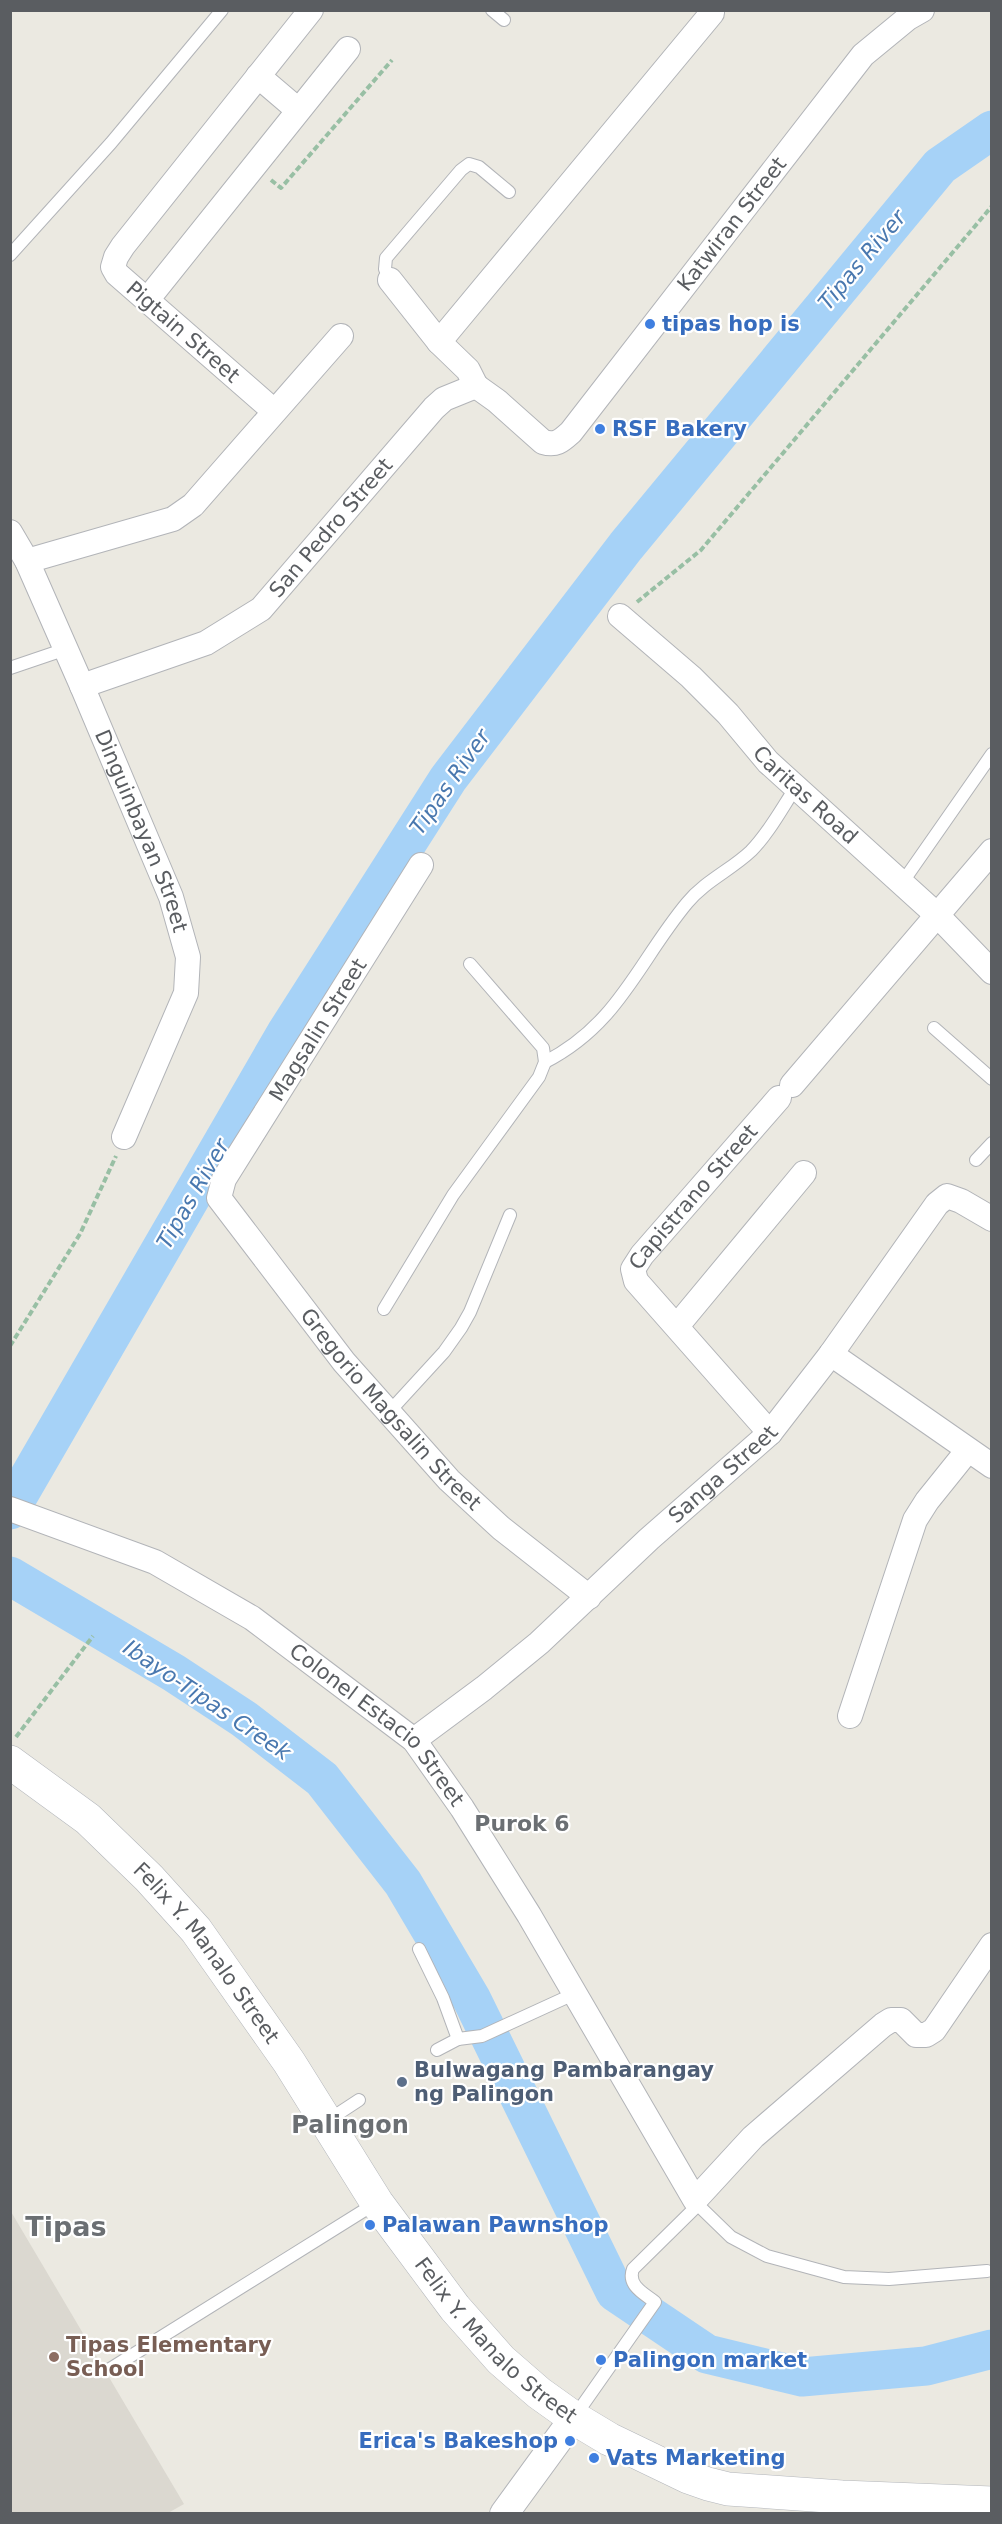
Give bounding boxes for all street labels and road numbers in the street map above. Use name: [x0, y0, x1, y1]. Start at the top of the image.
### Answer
street label: Katwiran Street: [673, 152, 791, 296]
street label: Pigtain Street: [122, 276, 244, 388]
street label: San Pedro Street: [264, 453, 397, 602]
street label: Dinguinbayan Street: [90, 726, 192, 935]
street label: Caritas Road: [748, 741, 862, 849]
street label: Magsalin Street: [264, 954, 372, 1106]
street label: Capistrano Street: [624, 1119, 762, 1274]
street label: Gregorio Magsalin Street: [296, 1304, 486, 1515]
street label: Sanga Street: [664, 1421, 783, 1528]
street label: Colonel Estacio Street: [285, 1639, 469, 1811]
street label: Felix Y. Manalo Street: [128, 1858, 284, 2048]
street label: Felix Y. Manalo Street: [410, 2253, 582, 2428]

